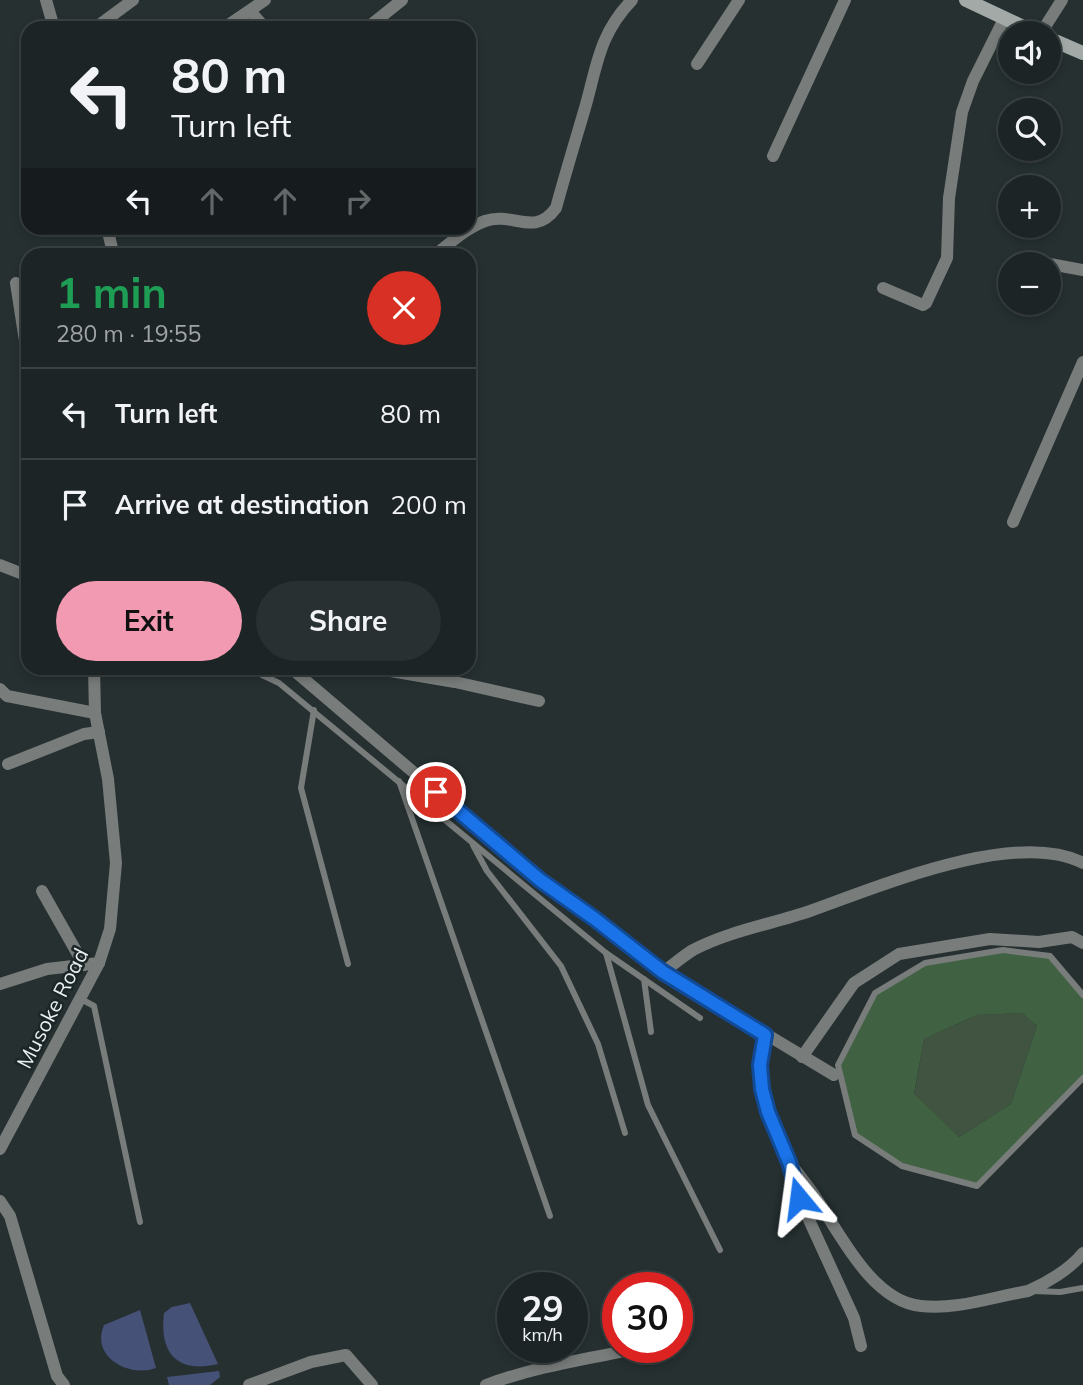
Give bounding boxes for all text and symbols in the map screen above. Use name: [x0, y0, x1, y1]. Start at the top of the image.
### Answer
map controls: [998, 21, 1061, 315]
button: sound: [998, 21, 1061, 84]
text: 80 m: [171, 44, 287, 105]
icon: left: [56, 49, 147, 140]
button: search: [998, 98, 1061, 161]
text: Turn left: [171, 105, 291, 145]
button: +: [998, 175, 1061, 238]
icon: left: [120, 182, 158, 220]
icon: ahead: [193, 182, 231, 220]
icon: ahead: [266, 182, 304, 220]
icon: right: [339, 182, 377, 220]
button: −: [998, 252, 1061, 315]
text: 1 min: [56, 266, 167, 319]
button: close: [367, 271, 441, 345]
text: 280 m · 19:55: [56, 319, 201, 348]
icon: left: [56, 395, 94, 433]
text: Turn left: [115, 397, 217, 430]
text: 80 m: [380, 397, 441, 430]
icon: arrive: [56, 486, 94, 524]
text: Arrive at destination: [115, 488, 370, 521]
text: 200 m: [391, 488, 467, 521]
button: Exit: [56, 581, 242, 661]
button: Share: [256, 581, 441, 661]
pin: [406, 762, 466, 822]
icon: arrive: [417, 773, 455, 811]
street label: Musoke Road: [11, 944, 93, 1072]
position arrow: [762, 1161, 836, 1235]
speed limit sign: 30: [602, 1272, 693, 1363]
text: 29: [521, 1286, 564, 1330]
text: km/h: [522, 1323, 563, 1346]

